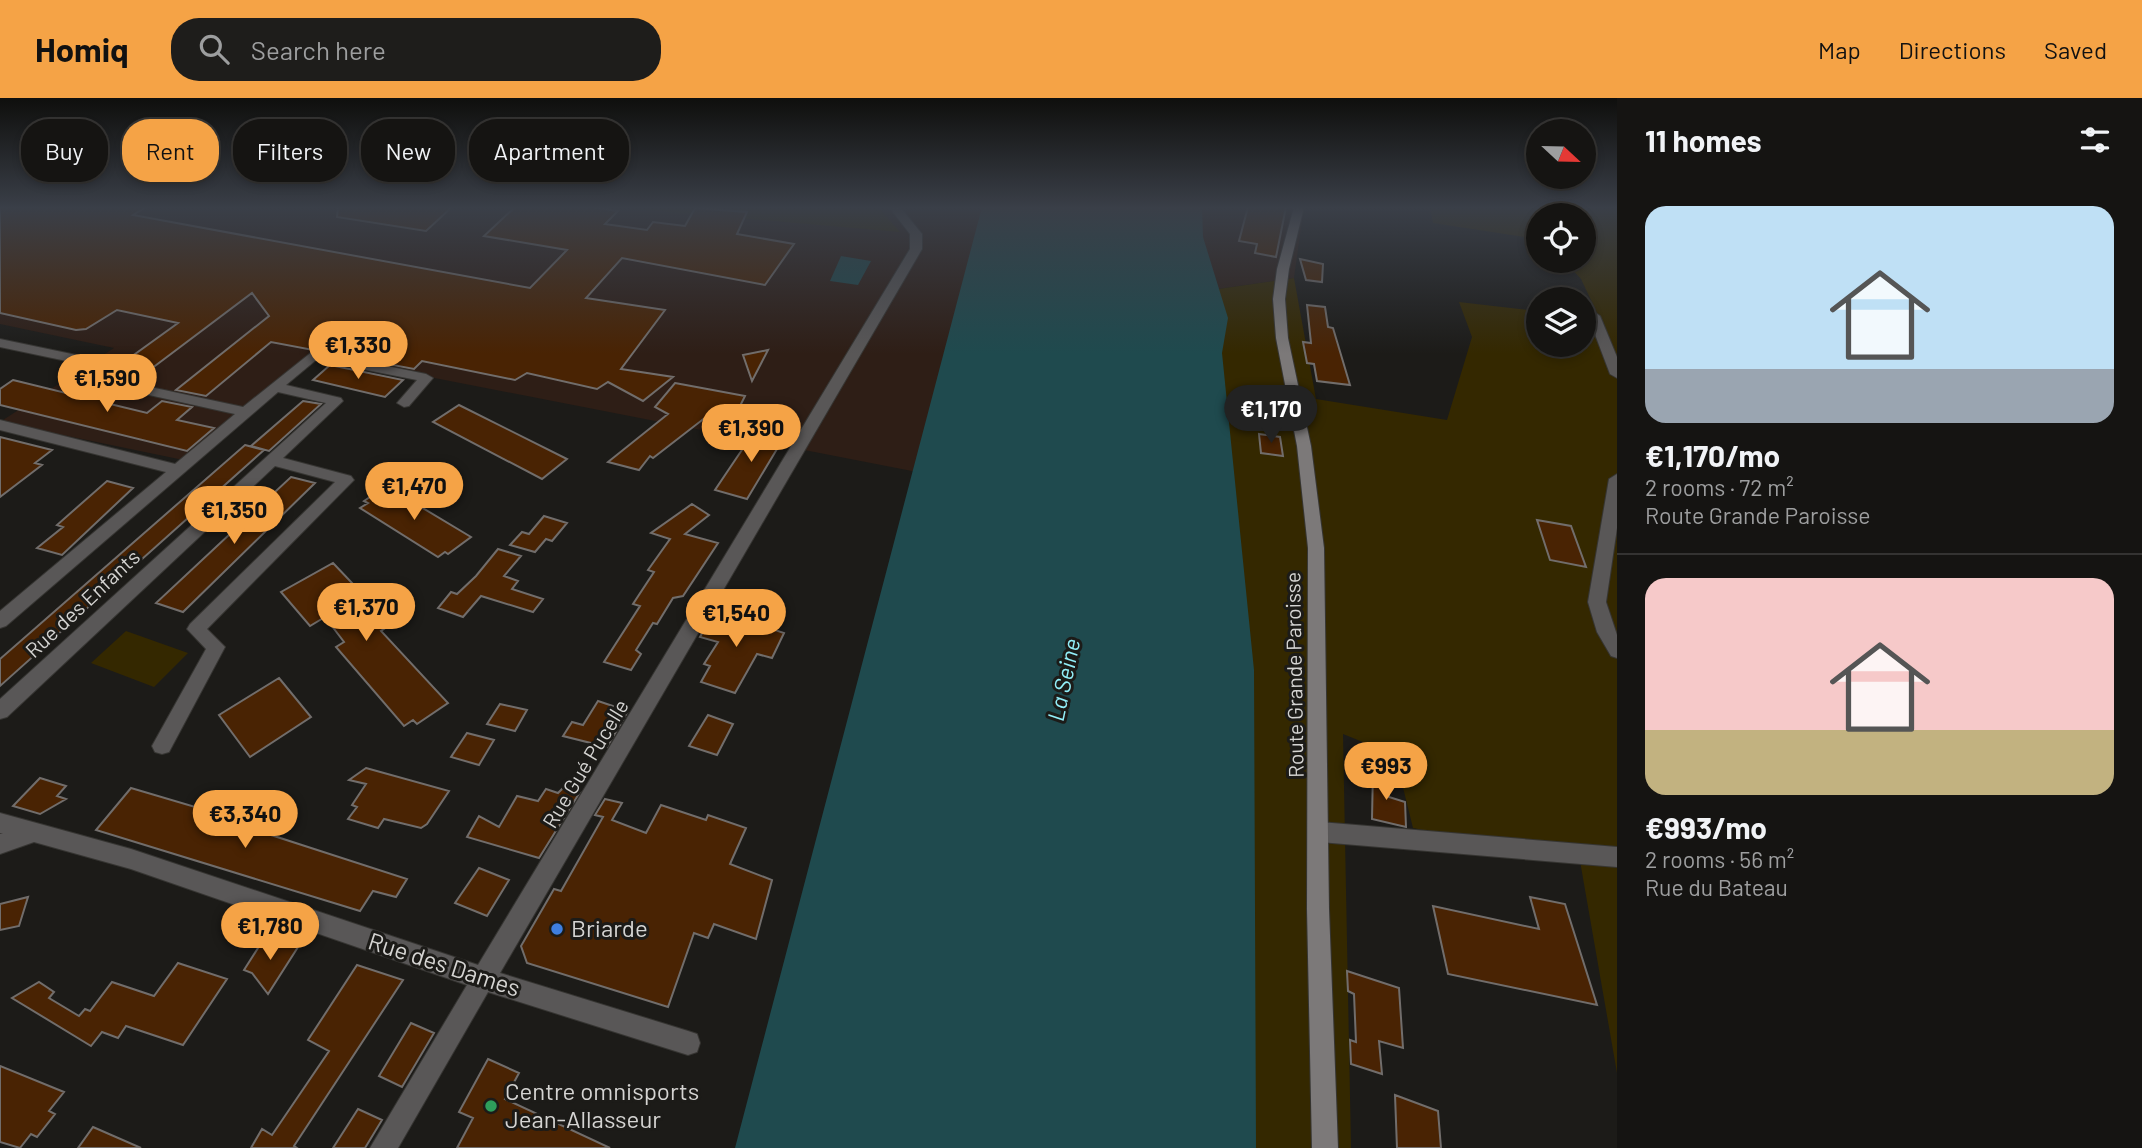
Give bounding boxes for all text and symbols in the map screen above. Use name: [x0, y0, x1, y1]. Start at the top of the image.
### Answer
search box: [171, 18, 661, 81]
text: Homiq: [35, 29, 129, 69]
icon: search: [195, 30, 233, 68]
text: Search here: [251, 34, 386, 65]
text: Map: [1818, 35, 1861, 64]
text: Directions: [1899, 35, 2006, 64]
text: Saved: [2044, 35, 2107, 64]
chip: Buy: [21, 119, 108, 182]
chip: Rent: [122, 119, 219, 182]
chip: Filters: [233, 119, 347, 182]
chip: New: [361, 119, 455, 182]
chip: Apartment: [469, 119, 629, 182]
north arrow: [1526, 119, 1596, 189]
map controls: [1526, 119, 1596, 357]
icon: filters: [2076, 121, 2114, 159]
text: 11 homes: [1645, 122, 1762, 158]
button: locate: [1526, 203, 1596, 273]
icon: home: [1817, 252, 1943, 378]
button: layers: [1526, 287, 1596, 357]
pin: €1,330: [301, 322, 415, 381]
text: €1,330: [325, 330, 391, 358]
pin: €1,590: [50, 354, 164, 414]
text: €1,590: [74, 363, 140, 391]
pin: €1,170: [1214, 386, 1328, 445]
text: €1,170: [1240, 394, 1302, 422]
pin: €1,390: [694, 404, 808, 464]
text: €1,390: [718, 413, 784, 441]
text: €1,170/mo: [1645, 437, 1780, 473]
pin: €1,470: [357, 462, 471, 522]
text: €1,470: [381, 471, 447, 499]
text: 2 rooms · 72 m²: [1645, 473, 1794, 501]
pin: €1,350: [177, 486, 291, 546]
text: €1,350: [201, 495, 267, 523]
text: Route Grande Paroisse: [1645, 501, 1871, 529]
street label: Rue des Enfants: [20, 544, 144, 662]
street label: Route Grande Paroisse: [1279, 572, 1308, 778]
pin: €1,370: [309, 584, 423, 643]
pin: €1,540: [679, 589, 793, 649]
text: €1,370: [333, 592, 399, 620]
text: €1,540: [702, 598, 770, 626]
icon: home: [1817, 624, 1943, 750]
water label: La Seine: [1041, 636, 1085, 724]
street label: Rue Gué Pucelle: [536, 694, 633, 832]
pin: €993: [1345, 742, 1427, 802]
text: €993: [1360, 751, 1412, 779]
pin: €3,340: [188, 790, 302, 850]
text: €3,340: [209, 799, 281, 827]
text: €993/mo: [1645, 809, 1767, 845]
text: 2 rooms · 56 m²: [1645, 845, 1794, 873]
text: Rue du Bateau: [1645, 873, 1788, 901]
pin: €1,780: [213, 902, 327, 962]
text: €1,780: [237, 911, 303, 939]
place label: Briarde: [571, 913, 648, 942]
marker: Briarde: [549, 921, 565, 937]
street label: Rue des Dames: [365, 925, 524, 1002]
place label: Centre omnisports Jean-Allasseur: [505, 1076, 699, 1133]
marker: Centre omnisports Jean-Allasseur: [483, 1098, 499, 1114]

